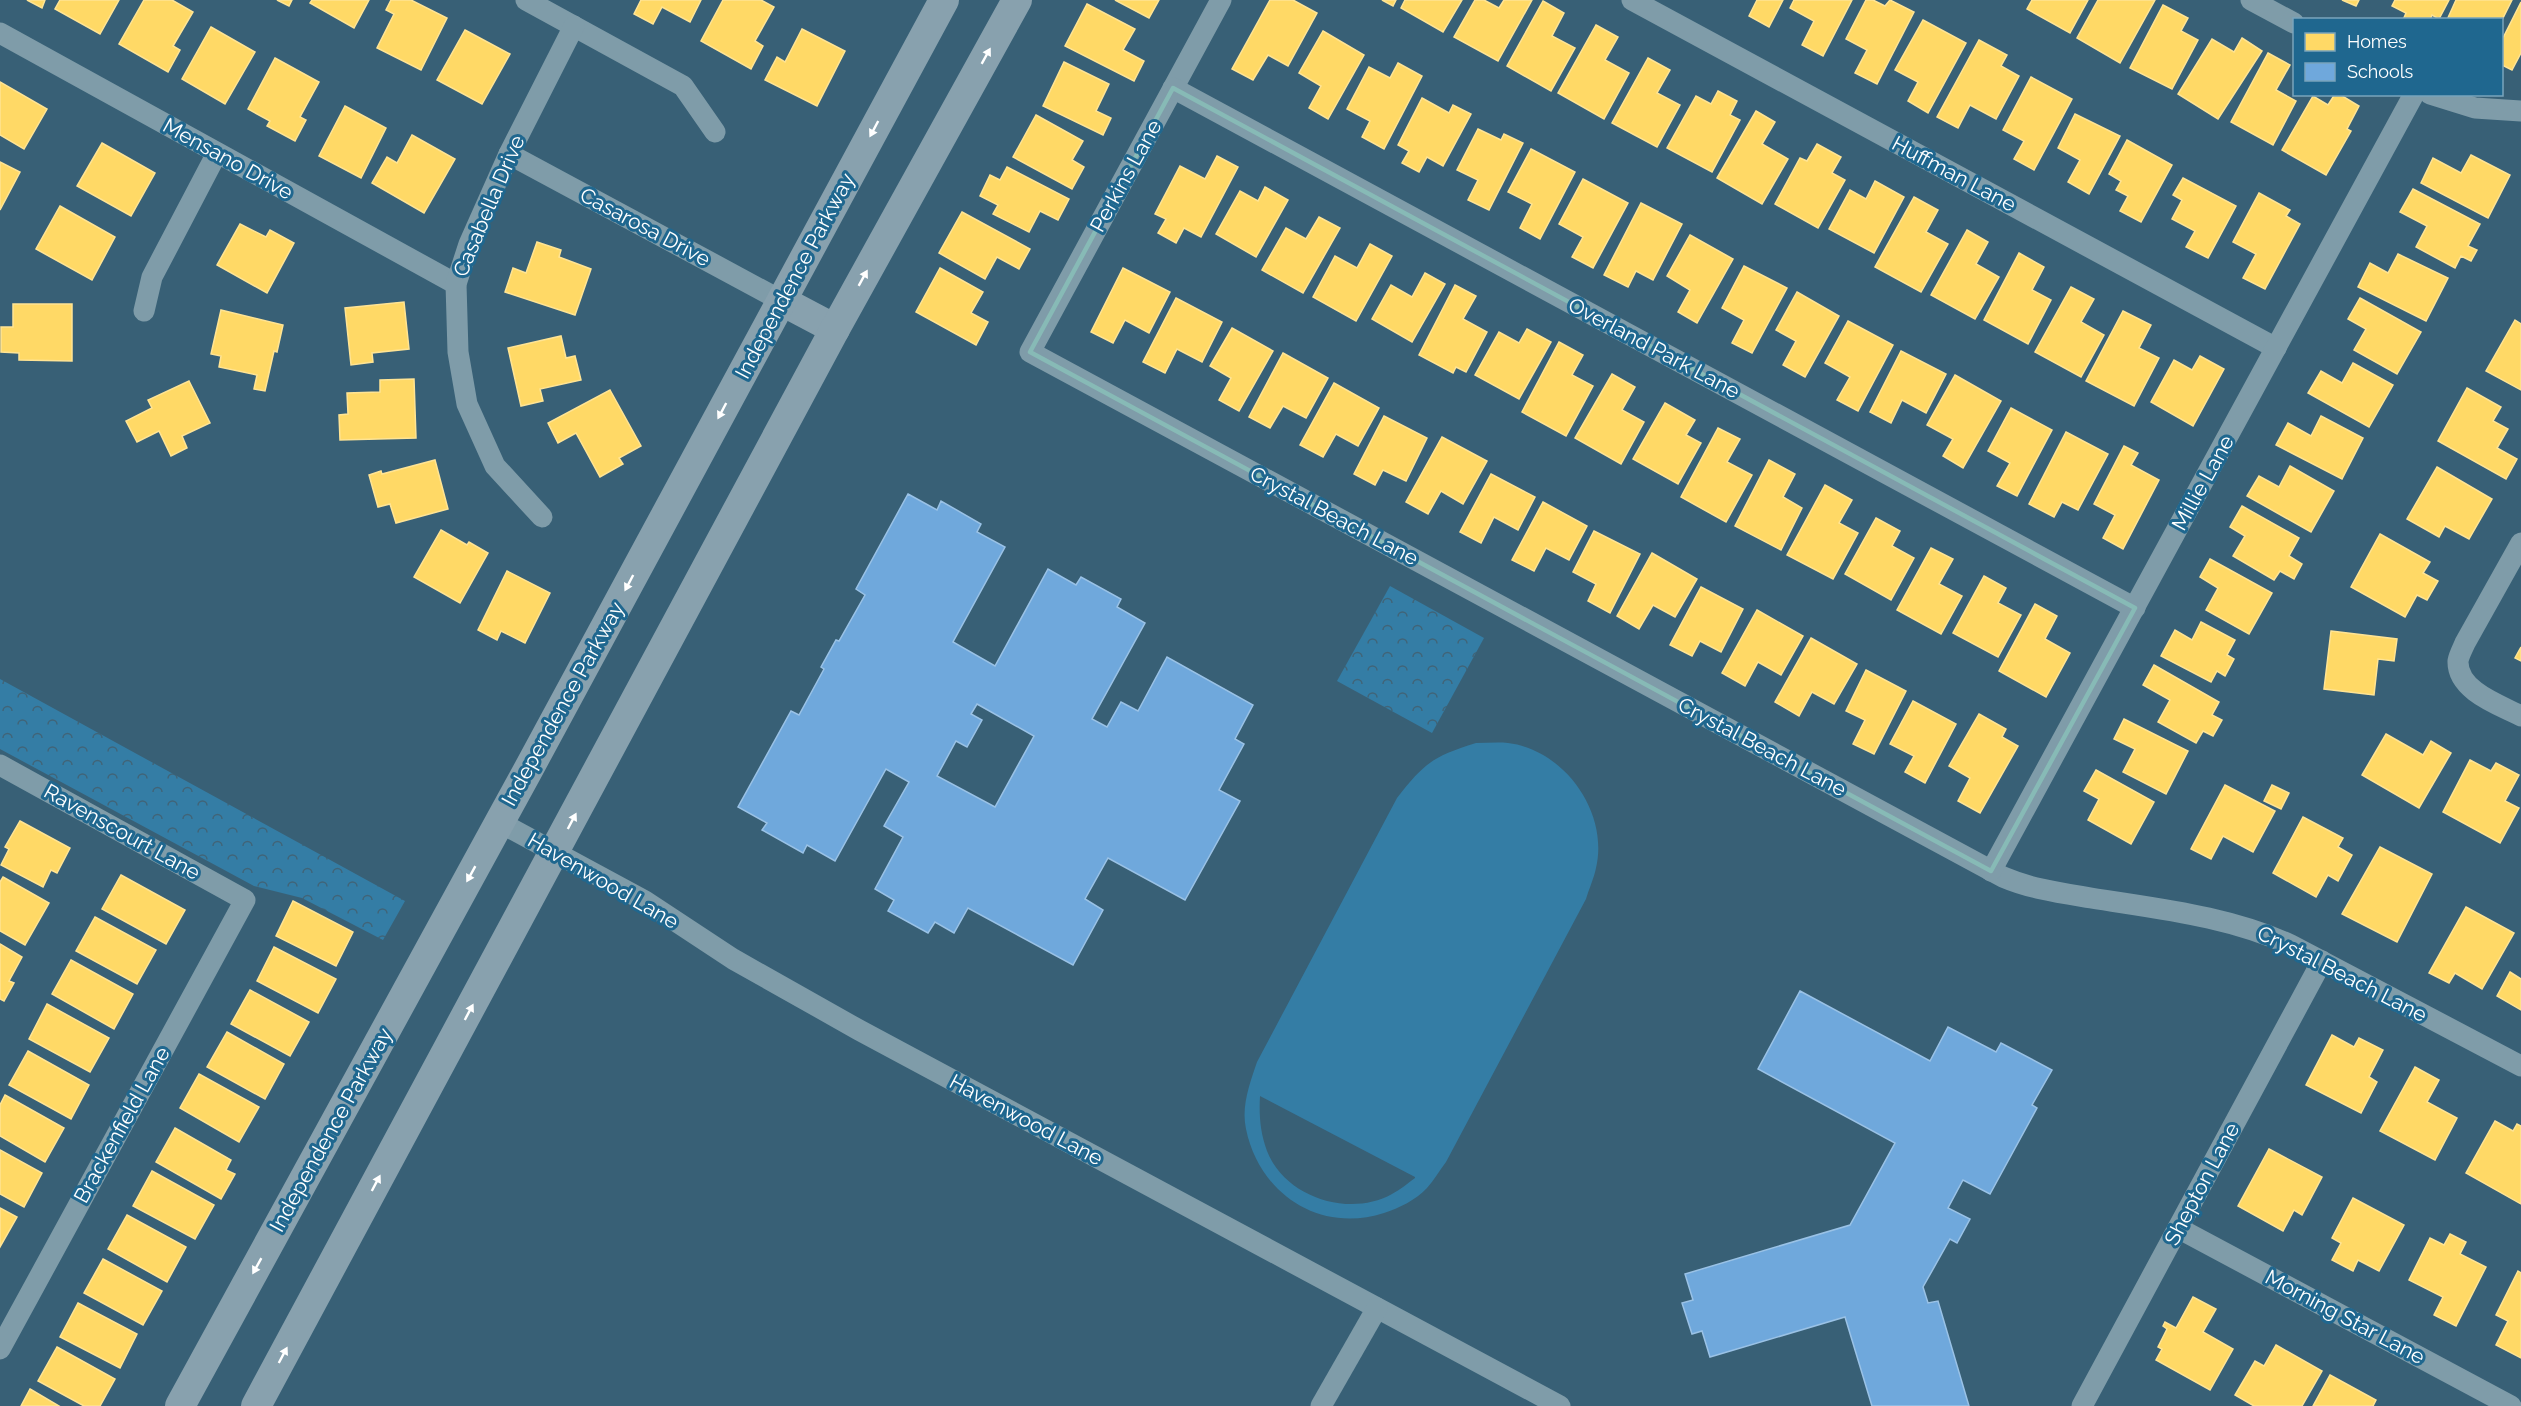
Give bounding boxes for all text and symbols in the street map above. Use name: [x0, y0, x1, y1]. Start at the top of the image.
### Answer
legend: [2293, 18, 2503, 96]
text: Homes: [2347, 31, 2407, 52]
one-way arrow: [981, 47, 991, 64]
text: Schools: [2347, 61, 2414, 82]
street label: Mensano Drive: [159, 113, 298, 205]
street label: Perkins Lane: [1085, 115, 1167, 236]
one-way arrow: [869, 121, 879, 138]
street label: Huffman Lane: [1888, 130, 2020, 217]
street label: Casabella Drive: [448, 131, 530, 280]
street label: Independence Parkway: [730, 169, 859, 383]
street label: Casarosa Drive: [576, 182, 715, 271]
one-way arrow: [858, 269, 868, 286]
street label: Overland Park Lane: [1564, 292, 1744, 403]
one-way arrow: [717, 403, 727, 420]
street label: Millie Lane: [2166, 431, 2239, 535]
street label: Crystal Beach Lane: [1246, 461, 1423, 571]
one-way arrow: [624, 575, 634, 592]
street label: Independence Parkway: [496, 597, 629, 810]
street label: Crystal Beach Lane: [1674, 692, 1851, 802]
street label: Ravenscourt Lane: [40, 778, 205, 885]
one-way arrow: [567, 813, 577, 830]
street label: Havenwood Lane: [523, 827, 683, 934]
one-way arrow: [466, 865, 476, 882]
street label: Crystal Beach Lane: [2253, 920, 2431, 1027]
one-way arrow: [464, 1003, 474, 1020]
street label: Independence Parkway: [264, 1023, 397, 1236]
street label: Brackenfield Lane: [68, 1042, 175, 1207]
street label: Havenwood Lane: [945, 1069, 1107, 1171]
street label: Shepton Lane: [2159, 1118, 2244, 1249]
one-way arrow: [371, 1174, 381, 1191]
one-way arrow: [252, 1258, 262, 1275]
street label: Morning Star Lane: [2261, 1264, 2429, 1369]
one-way arrow: [278, 1346, 288, 1363]

